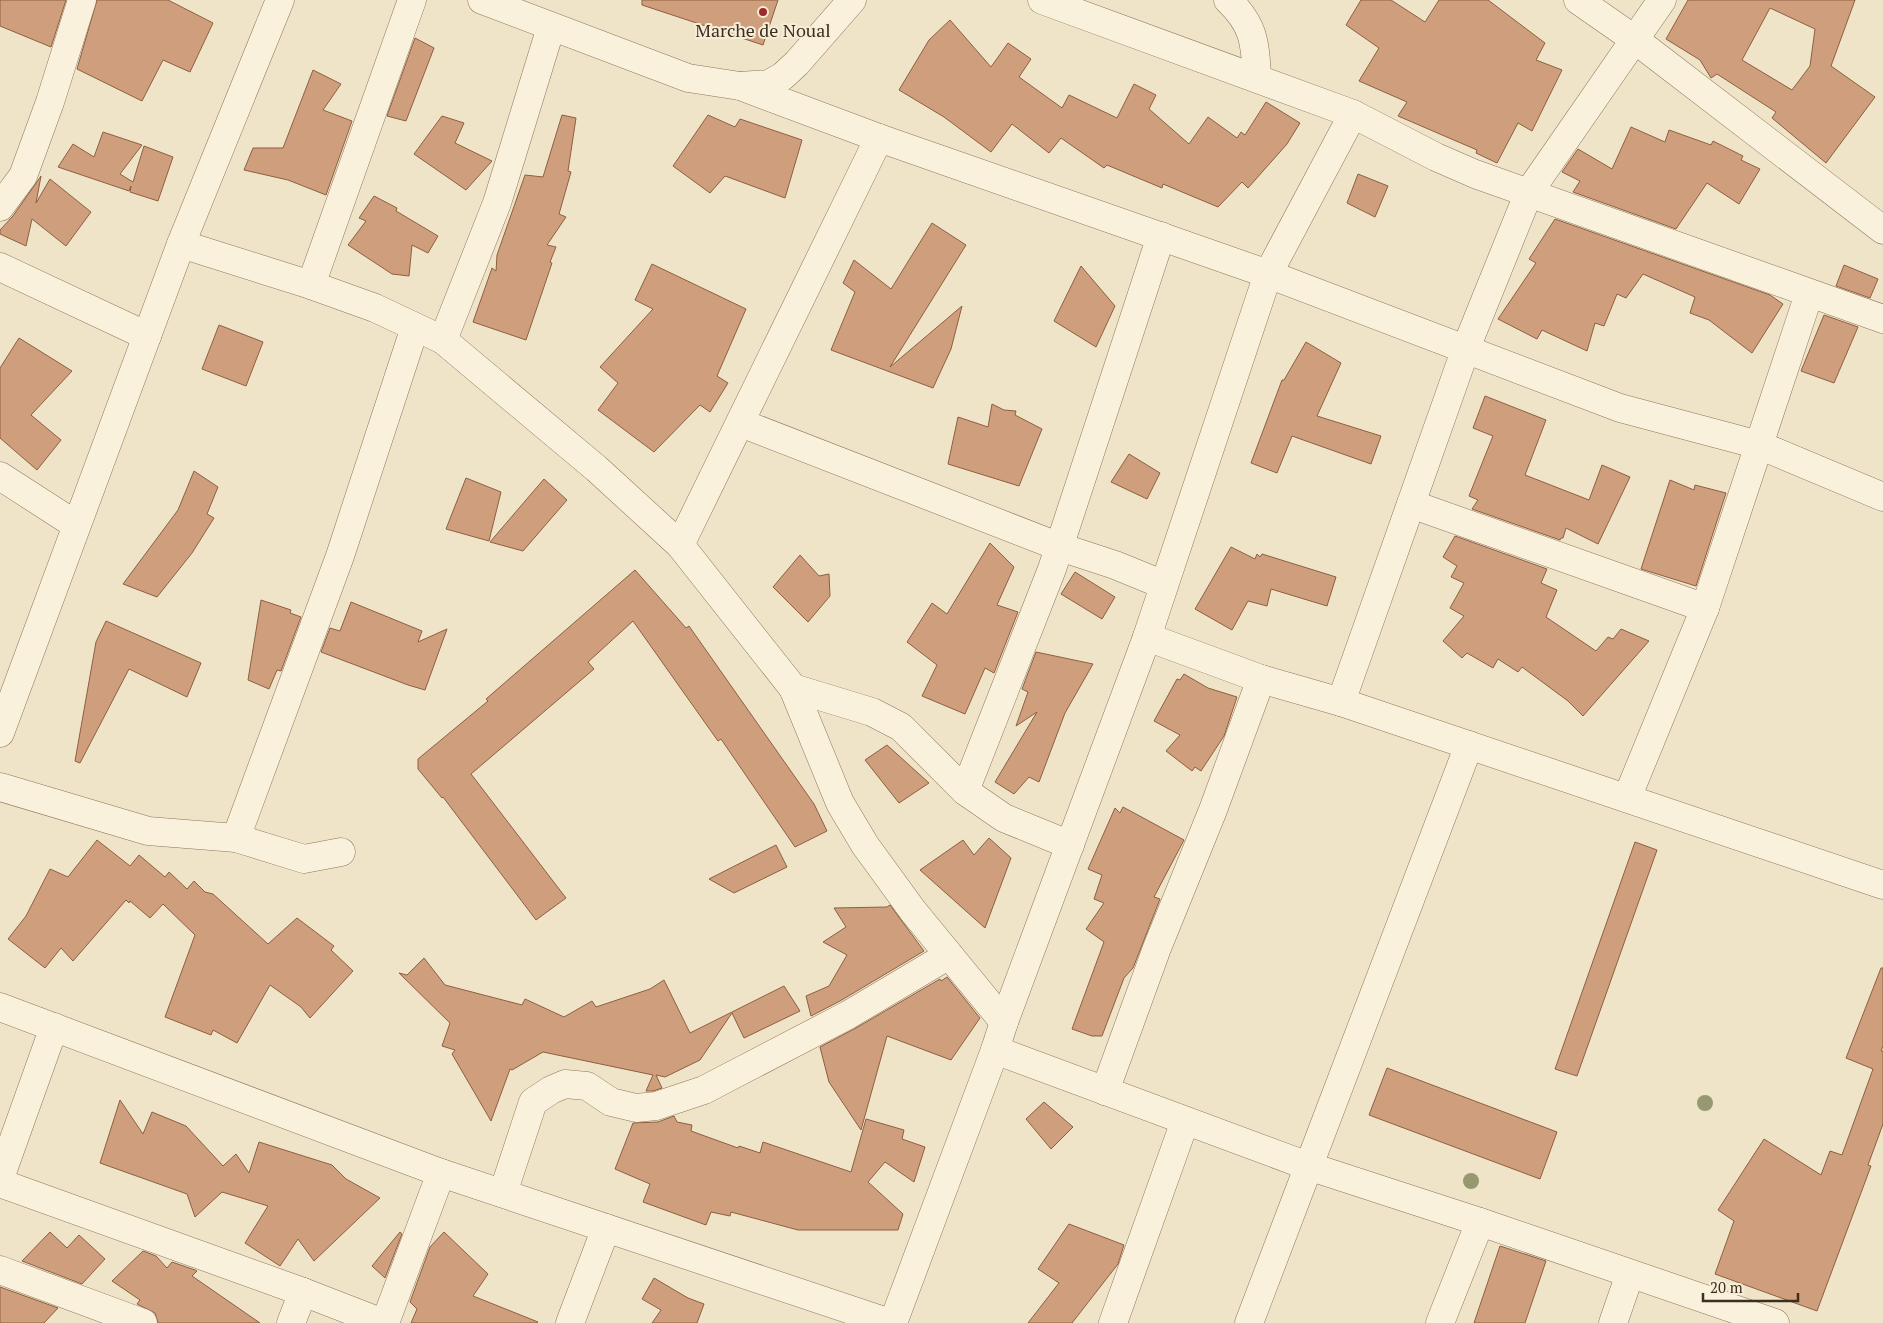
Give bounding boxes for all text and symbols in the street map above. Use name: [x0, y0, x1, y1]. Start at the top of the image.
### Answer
marker: Marche de Noual: [757, 6, 769, 18]
place label: Marche de Noual: [695, 18, 831, 42]
scale bar: [1703, 1270, 1798, 1302]
text: 20 m: [1710, 1277, 1743, 1297]

